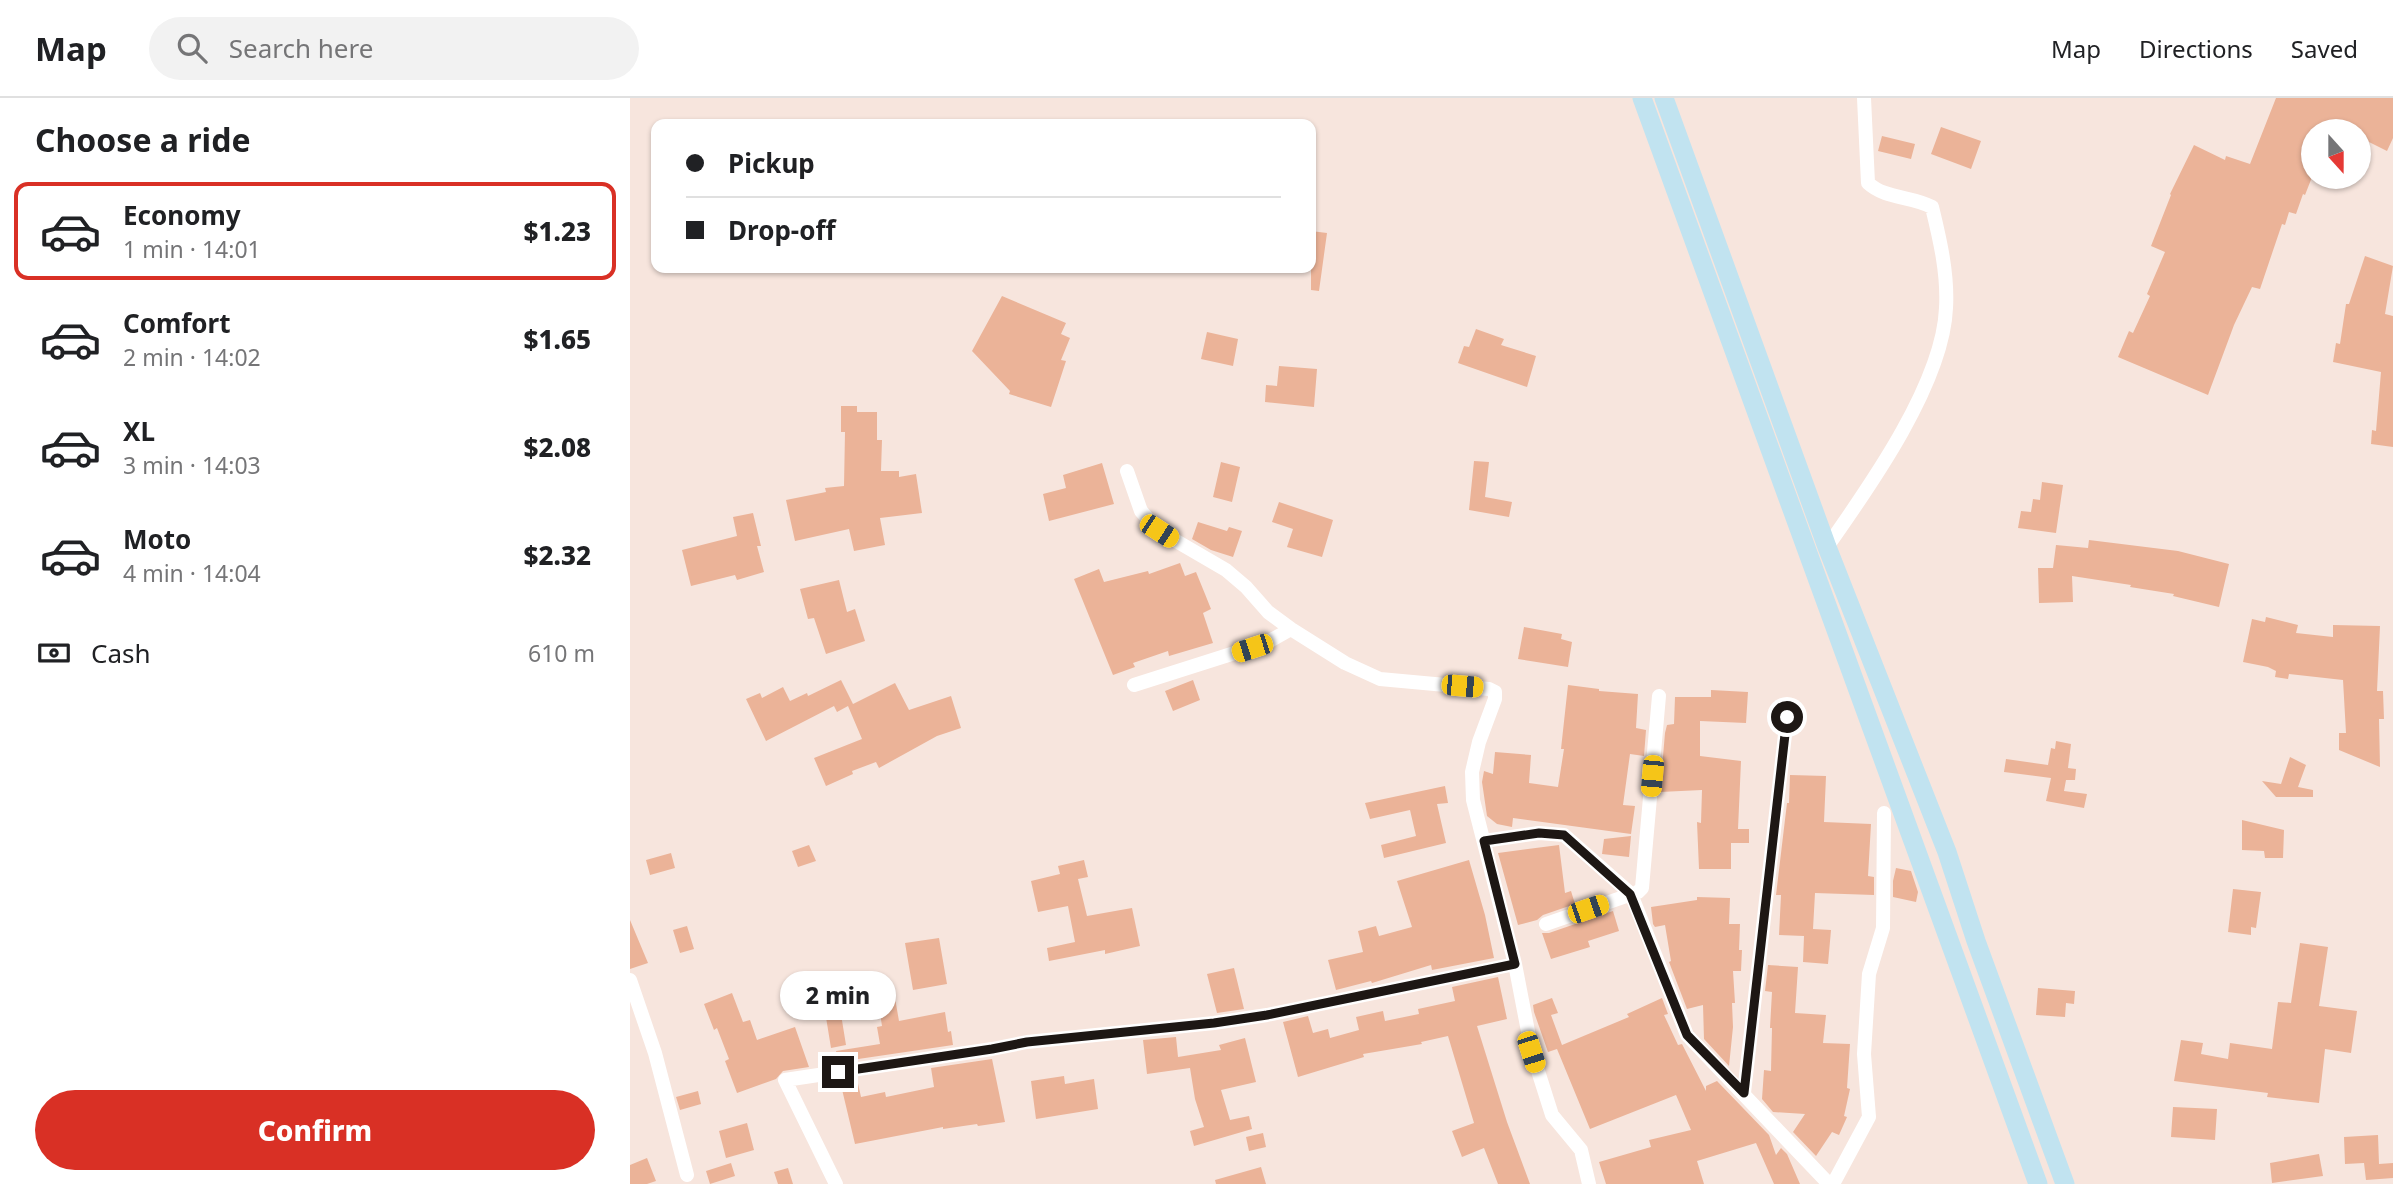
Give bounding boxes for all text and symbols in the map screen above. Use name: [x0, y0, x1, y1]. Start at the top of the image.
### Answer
search box: [149, 17, 639, 80]
text: Map: [35, 26, 107, 71]
icon: search: [173, 29, 211, 67]
text: Search here: [229, 30, 373, 66]
text: Map: [2051, 32, 2101, 65]
text: Directions: [2139, 32, 2253, 65]
text: Saved: [2291, 32, 2358, 65]
text: Choose a ride: [35, 118, 251, 161]
north arrow: [2301, 119, 2371, 189]
map controls: [2301, 119, 2371, 189]
text: Pickup: [728, 145, 815, 181]
text: Economy: [123, 197, 241, 233]
icon: car: [39, 200, 102, 263]
text: Drop-off: [728, 212, 835, 248]
text: $1.23: [524, 213, 591, 249]
text: 1 min · 14:01: [123, 233, 261, 265]
text: Comfort: [123, 305, 231, 341]
icon: car: [39, 308, 102, 371]
text: $1.65: [524, 321, 591, 357]
text: 2 min · 14:02: [123, 341, 261, 373]
text: XL: [123, 413, 155, 449]
icon: car: [39, 416, 102, 479]
text: $2.08: [524, 429, 591, 465]
text: 3 min · 14:03: [123, 449, 261, 481]
car: [1136, 511, 1183, 551]
text: Moto: [123, 521, 191, 557]
icon: car: [39, 524, 102, 587]
text: $2.32: [524, 537, 591, 573]
text: 4 min · 14:04: [123, 557, 261, 589]
car: [1229, 632, 1276, 664]
icon: cash: [35, 634, 73, 672]
text: Cash: [91, 635, 151, 671]
text: 610 m: [528, 637, 595, 669]
car: [1441, 674, 1484, 698]
route start: [1771, 701, 1803, 733]
car: [1640, 754, 1665, 798]
car: [1565, 892, 1612, 926]
callout: 2 min: [780, 970, 896, 1020]
text: 2 min: [806, 979, 870, 1011]
car: [1515, 1029, 1548, 1075]
route end: [822, 1056, 854, 1088]
button: Confirm: [35, 1090, 595, 1170]

